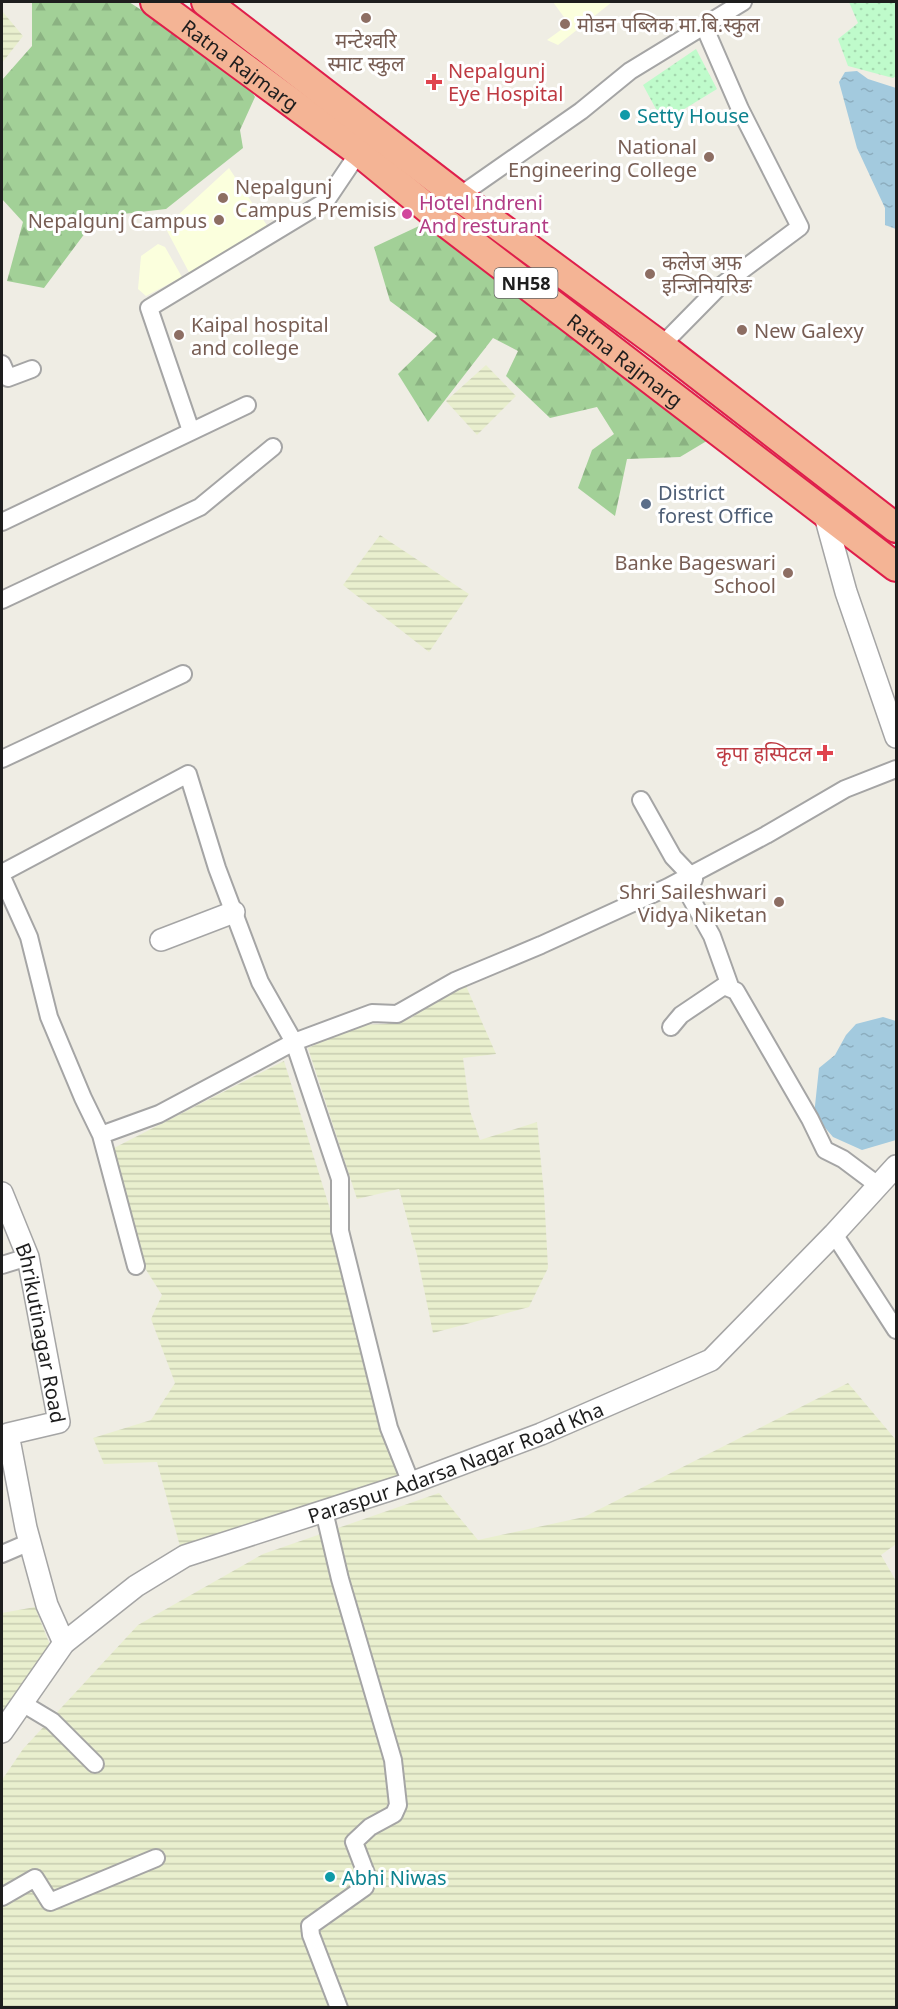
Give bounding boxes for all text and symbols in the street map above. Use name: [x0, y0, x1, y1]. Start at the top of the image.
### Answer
marker: मन्टेश्वरि स्माट स्कुल: [359, 11, 373, 25]
place label: माेडन पब्लिक मा.बि.स्कुल: [577, 11, 760, 38]
street label: Ratna Rajmarg: [176, 13, 304, 117]
marker: माेडन पब्लिक मा.बि.स्कुल: [558, 17, 572, 31]
place label: मन्टेश्वरि स्माट स्कुल: [328, 27, 405, 77]
place label: Nepalgunj Eye Hospital: [448, 57, 563, 107]
marker: Nepalgunj Eye Hospital: [425, 73, 443, 91]
place label: Setty House: [637, 102, 749, 129]
marker: Setty House: [618, 108, 632, 122]
place label: National Engineering College: [508, 133, 697, 183]
marker: National Engineering College: [702, 150, 716, 164]
place label: Nepalgunj Campus Premisis: [235, 173, 396, 223]
place label: Hotel Indreni And resturant: [419, 189, 549, 239]
marker: Nepalgunj Campus Premisis: [216, 191, 230, 205]
place label: Nepalgunj Campus: [28, 207, 207, 234]
marker: Hotel Indreni And resturant: [400, 207, 414, 221]
marker: Nepalgunj Campus: [212, 213, 226, 227]
place label: कलेज अफ इन्जिनियरिङ: [662, 249, 753, 299]
marker: कलेज अफ इन्जिनियरिङ: [643, 267, 657, 281]
road number: NH58: [494, 268, 558, 298]
street label: Ratna Rajmarg: [562, 307, 689, 413]
place label: Kaipal hospital and college: [191, 311, 329, 361]
place label: New Galexy: [754, 317, 864, 344]
marker: New Galexy: [735, 323, 749, 337]
marker: Kaipal hospital and college: [172, 328, 186, 342]
place label: District forest Office: [658, 479, 774, 529]
marker: District forest Office: [639, 497, 653, 511]
place label: Banke Bageswari School: [615, 549, 776, 599]
marker: Banke Bageswari School: [781, 566, 795, 580]
place label: कृपा हस्पिटल: [716, 740, 812, 767]
marker: कृपा हस्पिटल: [816, 744, 834, 762]
place label: Shri Saileshwari Vidya Niketan: [619, 878, 767, 928]
marker: Shri Saileshwari Vidya Niketan: [772, 895, 786, 909]
street label: Bhrikutinagar Road: [10, 1238, 72, 1425]
street label: Paraspur Adarsa Nagar Road Kha: [304, 1395, 607, 1529]
place label: Abhi Niwas: [342, 1864, 447, 1891]
marker: Abhi Niwas: [323, 1870, 337, 1884]

